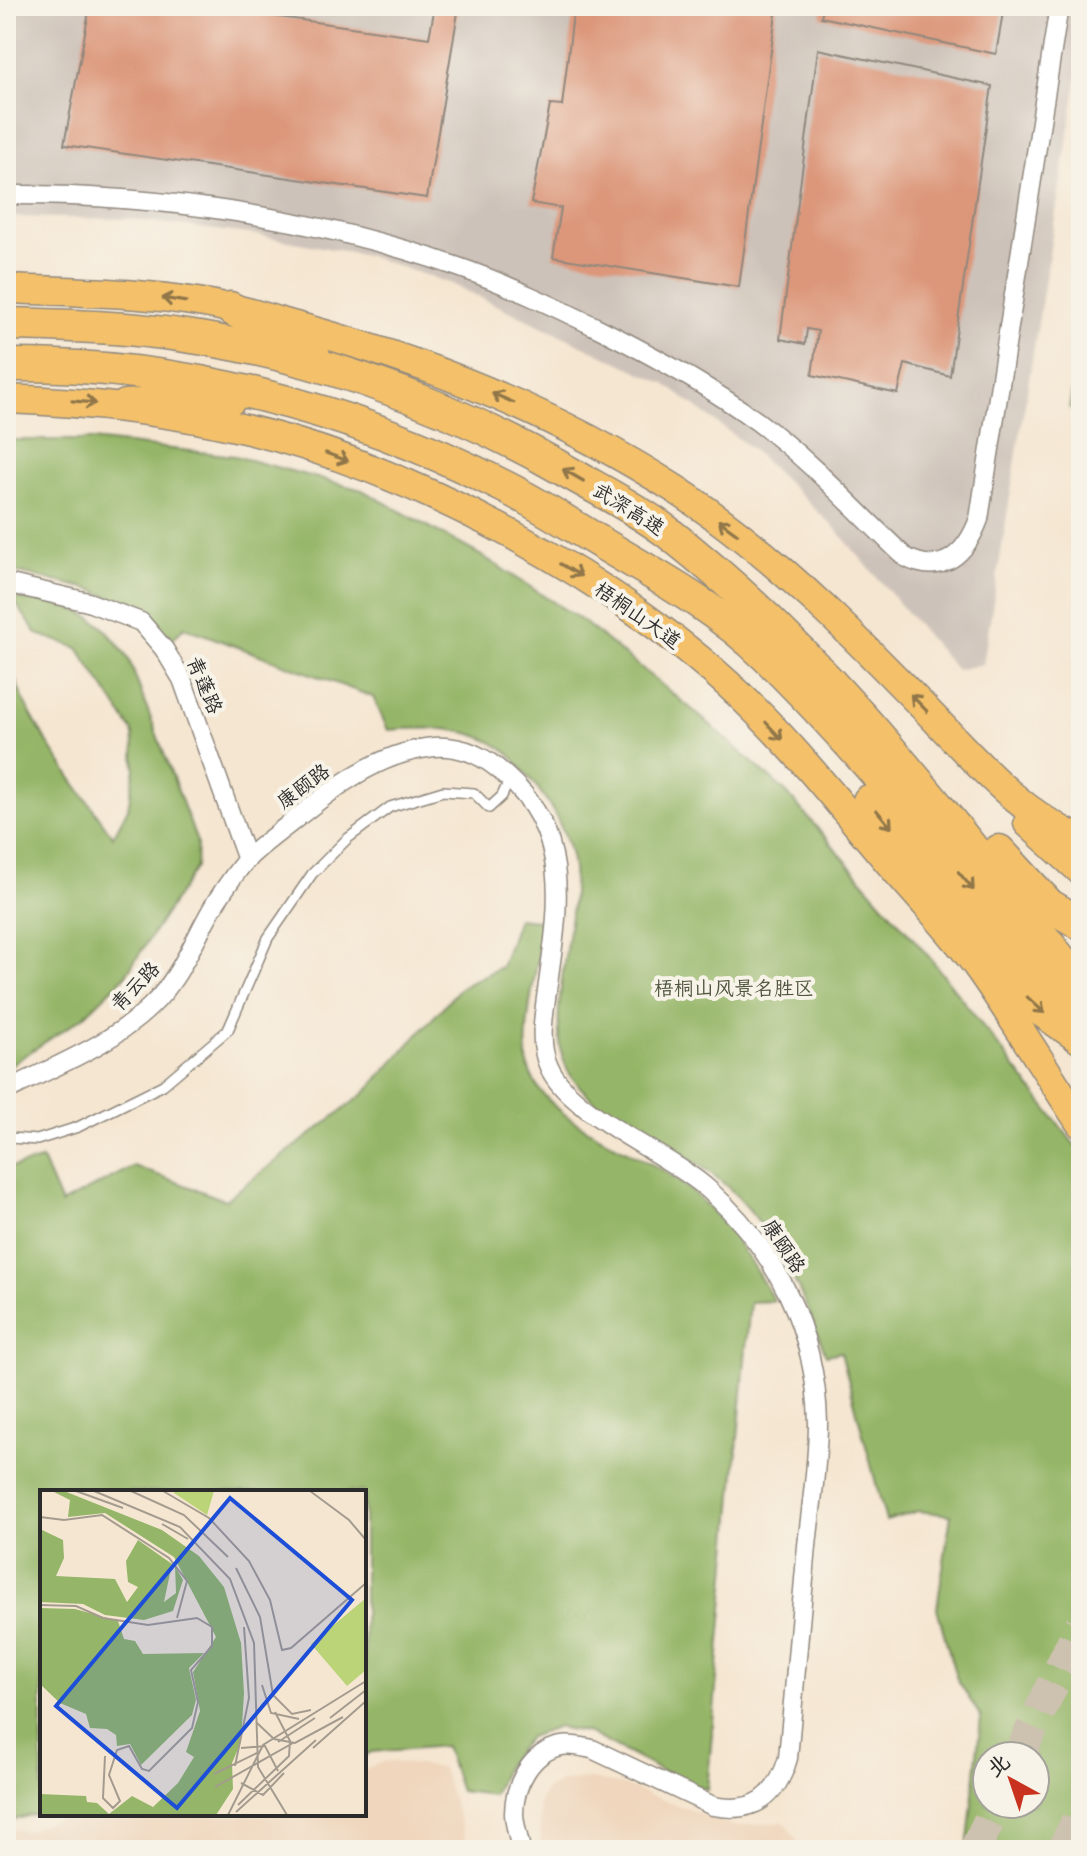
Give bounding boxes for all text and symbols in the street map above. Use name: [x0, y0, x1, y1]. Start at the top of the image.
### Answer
one-way arrow: [162, 292, 187, 307]
one-way arrow: [491, 390, 516, 405]
one-way arrow: [70, 395, 97, 410]
one-way arrow: [324, 451, 349, 465]
one-way arrow: [562, 467, 585, 483]
street label: 武深高速: [586, 476, 670, 545]
one-way arrow: [718, 519, 739, 536]
one-way arrow: [559, 562, 582, 578]
street label: 梧桐山大道: [587, 575, 687, 658]
street label: 青蓬路: [177, 652, 230, 721]
one-way arrow: [910, 694, 929, 713]
one-way arrow: [765, 720, 783, 740]
street label: 康颐路: [271, 756, 339, 818]
one-way arrow: [875, 808, 893, 828]
one-way arrow: [957, 870, 975, 890]
street label: 青云路: [104, 954, 169, 1020]
park label: 梧桐山风景名胜区: [654, 974, 814, 1006]
one-way arrow: [1026, 995, 1046, 1014]
street label: 康颐路: [752, 1213, 813, 1282]
inset map: [40, 1490, 366, 1816]
north arrow: [971, 1740, 1051, 1820]
text: 北: [980, 1746, 1019, 1787]

